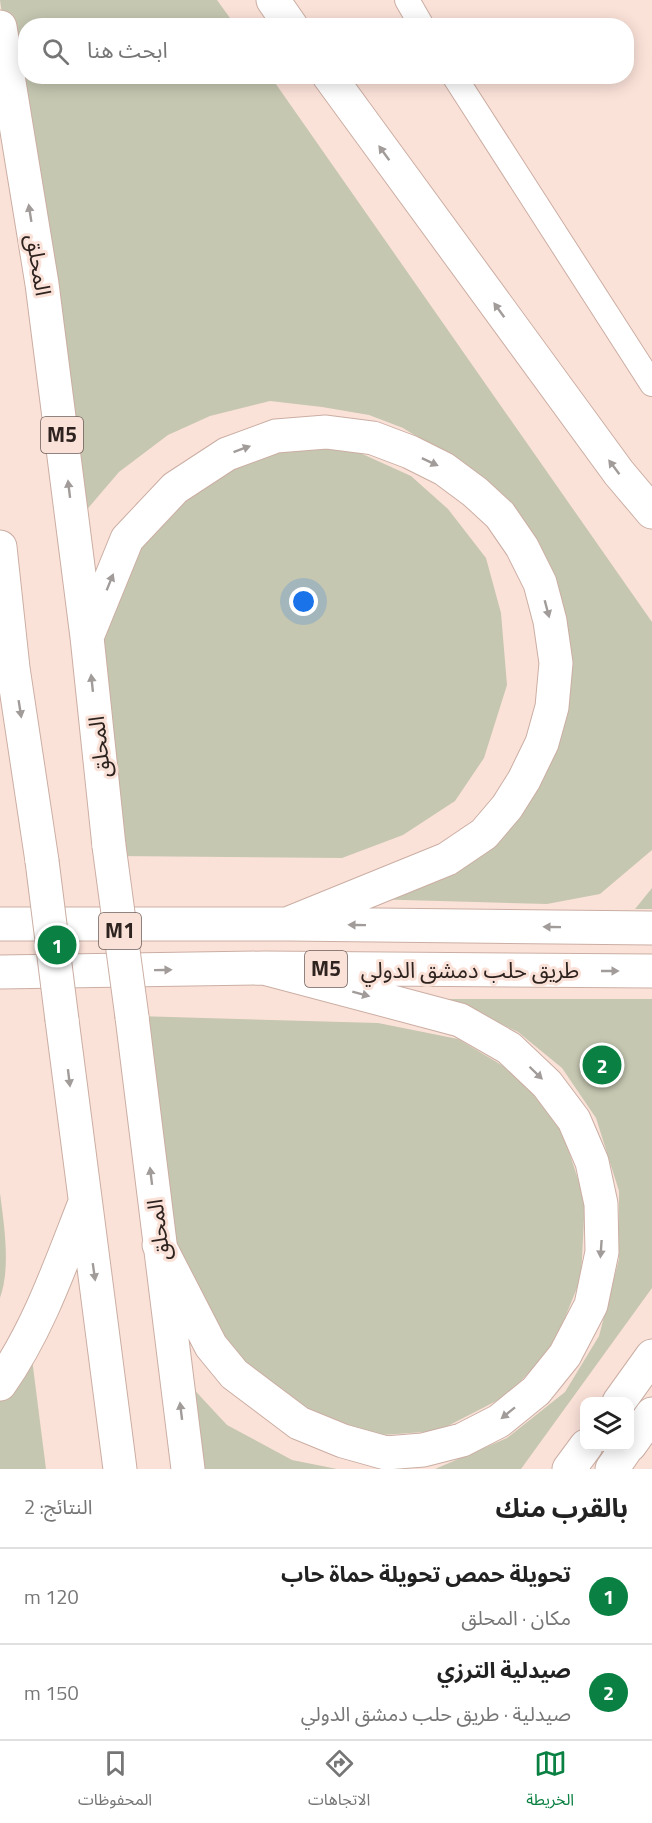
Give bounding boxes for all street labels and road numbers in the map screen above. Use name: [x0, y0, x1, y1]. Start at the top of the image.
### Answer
street label: المحلق: [17, 232, 61, 298]
road number: M5: [41, 417, 83, 453]
street label: المحلق: [79, 714, 119, 780]
road number: M1: [99, 913, 141, 949]
road number: M5: [305, 951, 347, 987]
street label: طريق حلب دمشق الدولي: [361, 953, 579, 987]
street label: المحلق: [137, 1197, 179, 1263]

